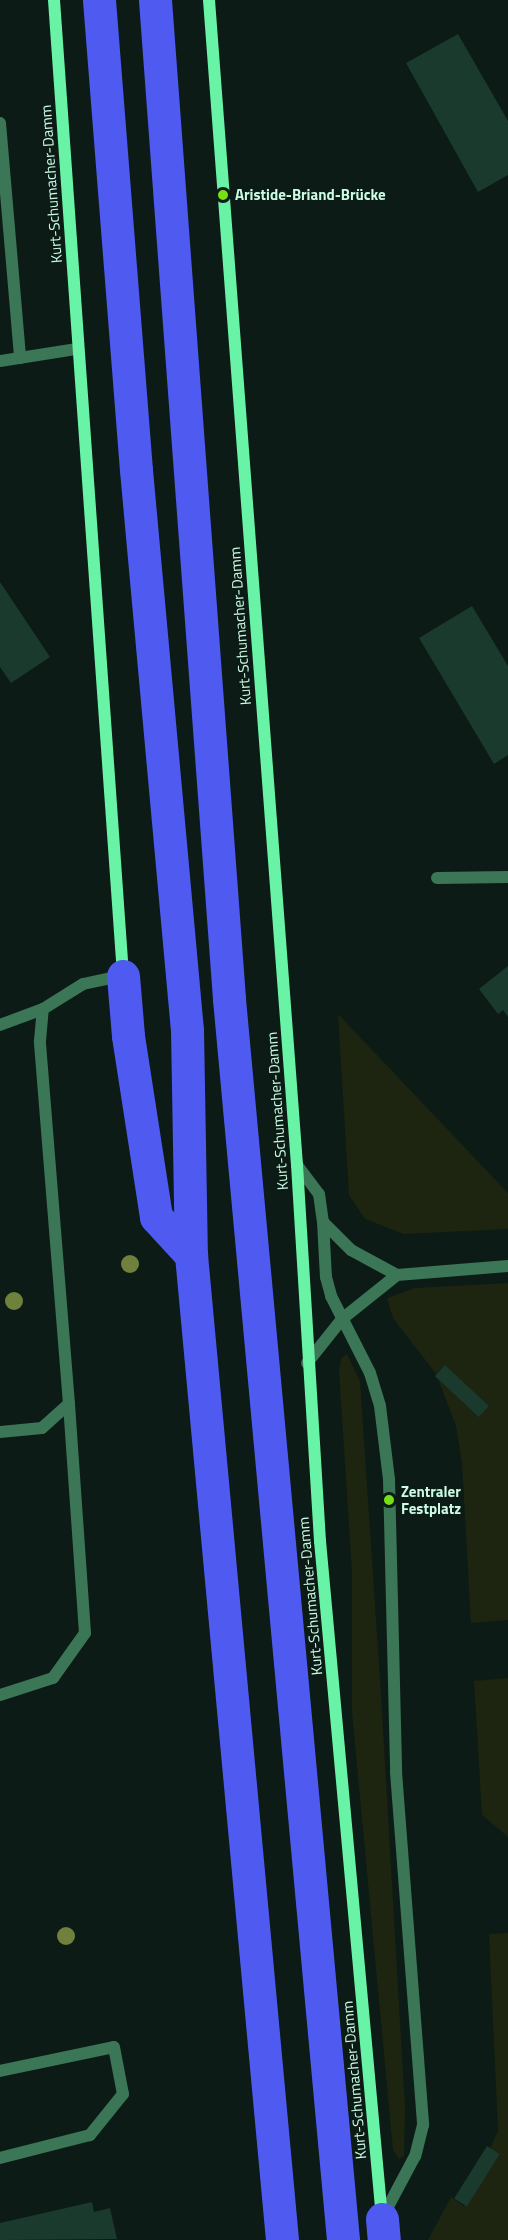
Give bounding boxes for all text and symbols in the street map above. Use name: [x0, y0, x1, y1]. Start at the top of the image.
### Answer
street label: Kurt-Schumacher-Damm: [36, 104, 66, 264]
place label: Aristide-Briand-Brücke: [235, 186, 386, 204]
marker: Aristide-Briand-Brücke: [216, 188, 230, 202]
street label: Kurt-Schumacher-Damm: [225, 546, 255, 706]
street label: Kurt-Schumacher-Damm: [262, 1031, 292, 1191]
place label: Zentraler Festplatz: [401, 1482, 461, 1517]
marker: Zentraler Festplatz: [382, 1493, 396, 1507]
street label: Kurt-Schumacher-Damm: [294, 1516, 326, 1676]
street label: Kurt-Schumacher-Damm: [338, 2000, 370, 2160]

